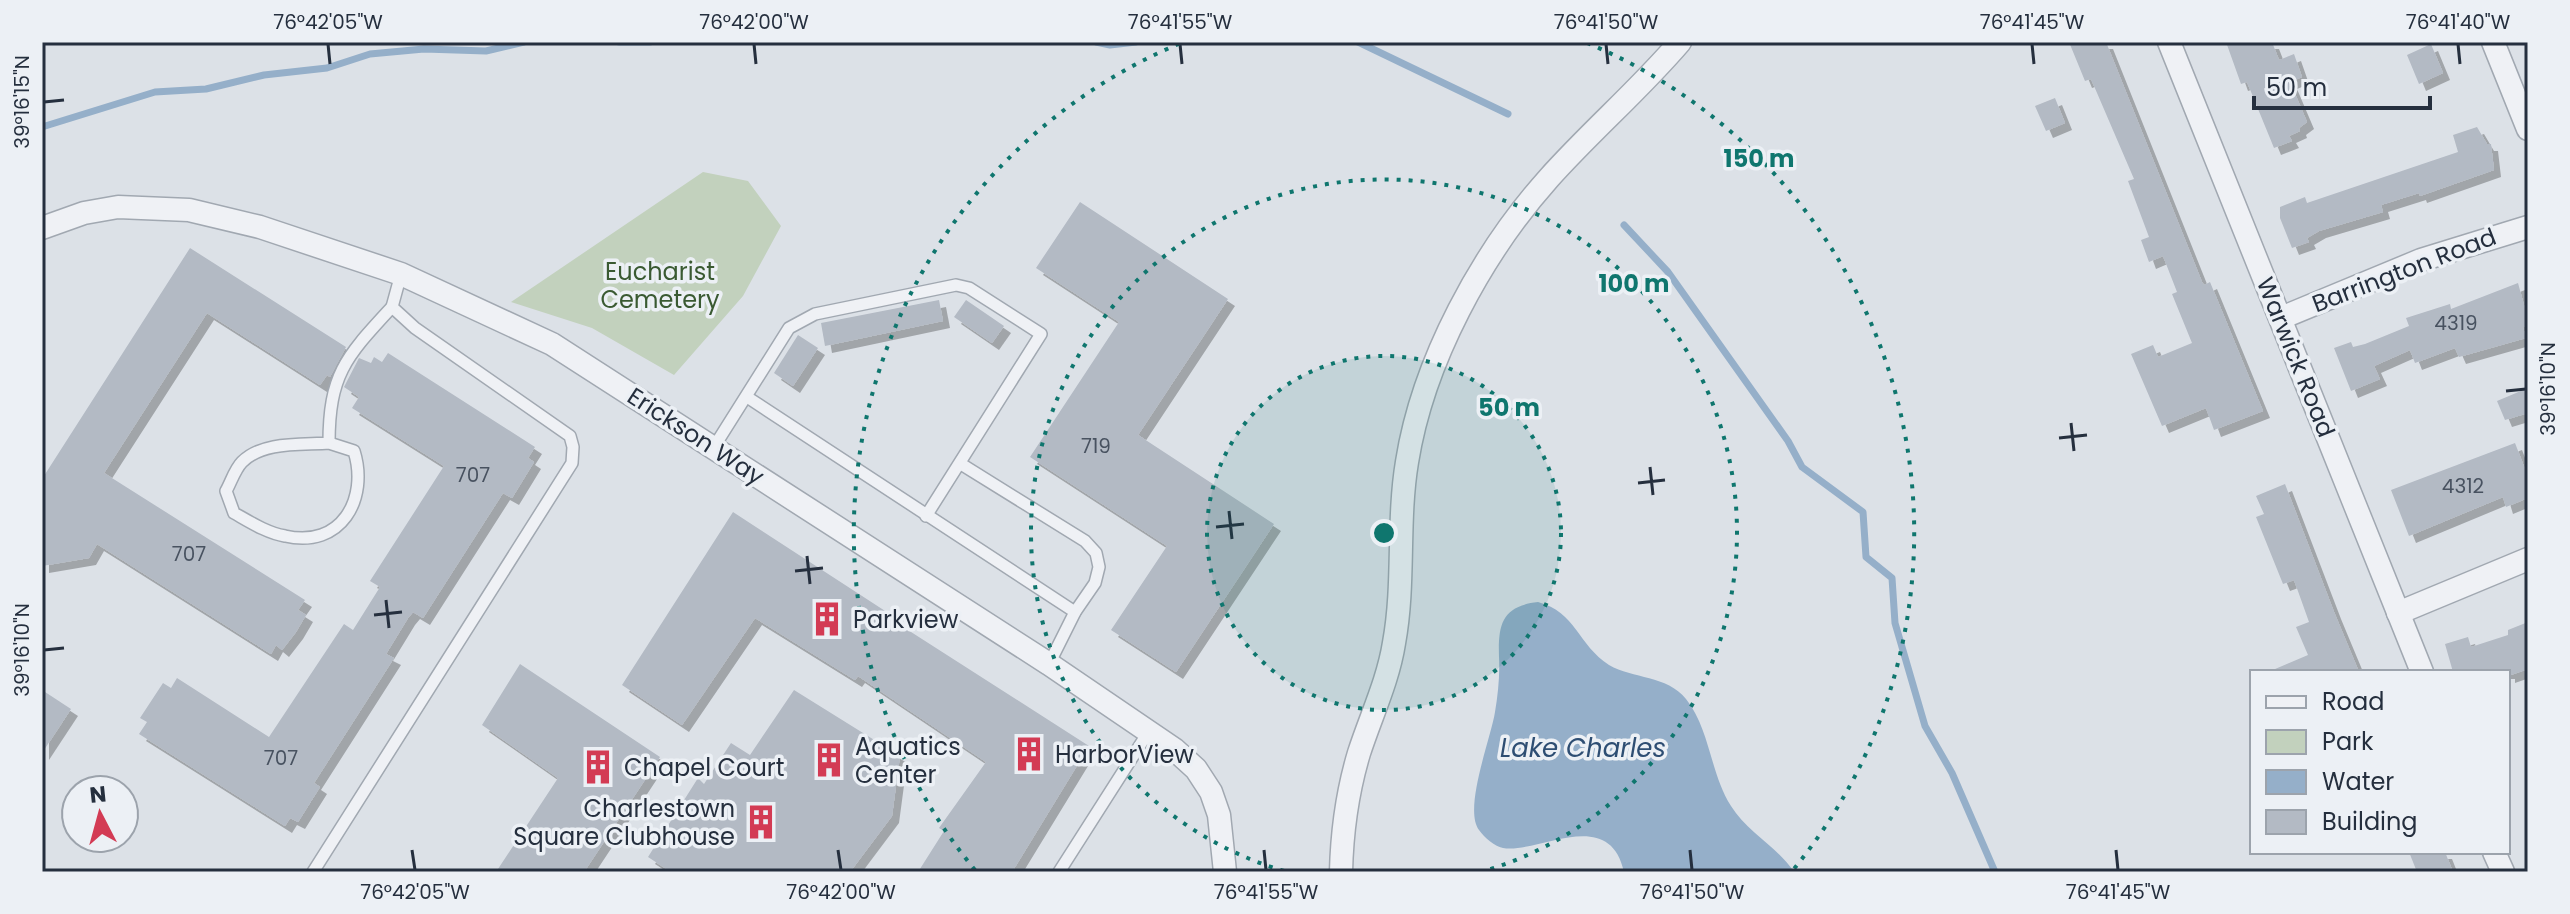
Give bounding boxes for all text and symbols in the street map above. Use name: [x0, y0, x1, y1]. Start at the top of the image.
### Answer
text: 76°42'05"W: [273, 8, 383, 36]
text: 76°42'00"W: [699, 8, 809, 36]
text: 76°41'55"W: [1128, 8, 1233, 36]
text: 76°41'50"W: [1554, 8, 1659, 36]
text: 76°41'45"W: [1980, 8, 2085, 36]
text: 76°41'40"W: [2406, 8, 2511, 36]
text: 39°16'15"N: [8, 55, 36, 149]
scale bar: [2254, 60, 2430, 110]
text: 50 m: [2266, 71, 2327, 104]
text: 150 m: [1724, 142, 1794, 175]
street label: Barrington Road: [2307, 220, 2501, 320]
park label: Eucharist Cemetery: [600, 255, 720, 316]
text: 100 m: [1599, 267, 1669, 300]
street label: Warwick Road: [2249, 272, 2343, 442]
house number: 4319: [2434, 309, 2478, 337]
text: 39°16'10"N: [2534, 342, 2562, 436]
street label: Erickson Way: [621, 379, 771, 493]
text: 50 m: [1478, 391, 1540, 424]
house number: 719: [1081, 432, 1111, 460]
house number: 707: [456, 461, 490, 489]
house number: 4312: [2442, 472, 2484, 500]
centre of rings: [1370, 519, 1398, 547]
house number: 707: [172, 540, 206, 568]
building icon: Parkview: [808, 600, 846, 638]
text: 39°16'10"N: [8, 603, 36, 697]
place label: Parkview: [853, 603, 959, 636]
legend: [2250, 670, 2510, 854]
text: Road: [2322, 685, 2384, 718]
text: Park: [2322, 725, 2374, 758]
place label: Aquatics Center: [855, 730, 961, 791]
water label: Lake Charles: [1500, 730, 1666, 766]
building icon: HarborView: [1010, 735, 1048, 773]
place label: HarborView: [1055, 738, 1194, 771]
building icon: Aquatics Center: [810, 741, 848, 779]
house number: 707: [264, 744, 298, 772]
building icon: Chapel Court: [579, 748, 617, 786]
place label: Chapel Court: [624, 751, 784, 784]
text: Water: [2322, 765, 2394, 798]
north arrow: [60, 774, 140, 854]
text: N: [88, 778, 108, 811]
place label: Charlestown Square Clubhouse: [513, 792, 735, 853]
building icon: Charlestown Square Clubhouse: [742, 803, 780, 841]
text: Building: [2322, 805, 2418, 838]
text: 76°42'05"W: [360, 878, 470, 906]
text: 76°42'00"W: [786, 878, 896, 906]
text: 76°41'55"W: [1214, 878, 1319, 906]
text: 76°41'50"W: [1640, 878, 1745, 906]
text: 76°41'45"W: [2066, 878, 2171, 906]

